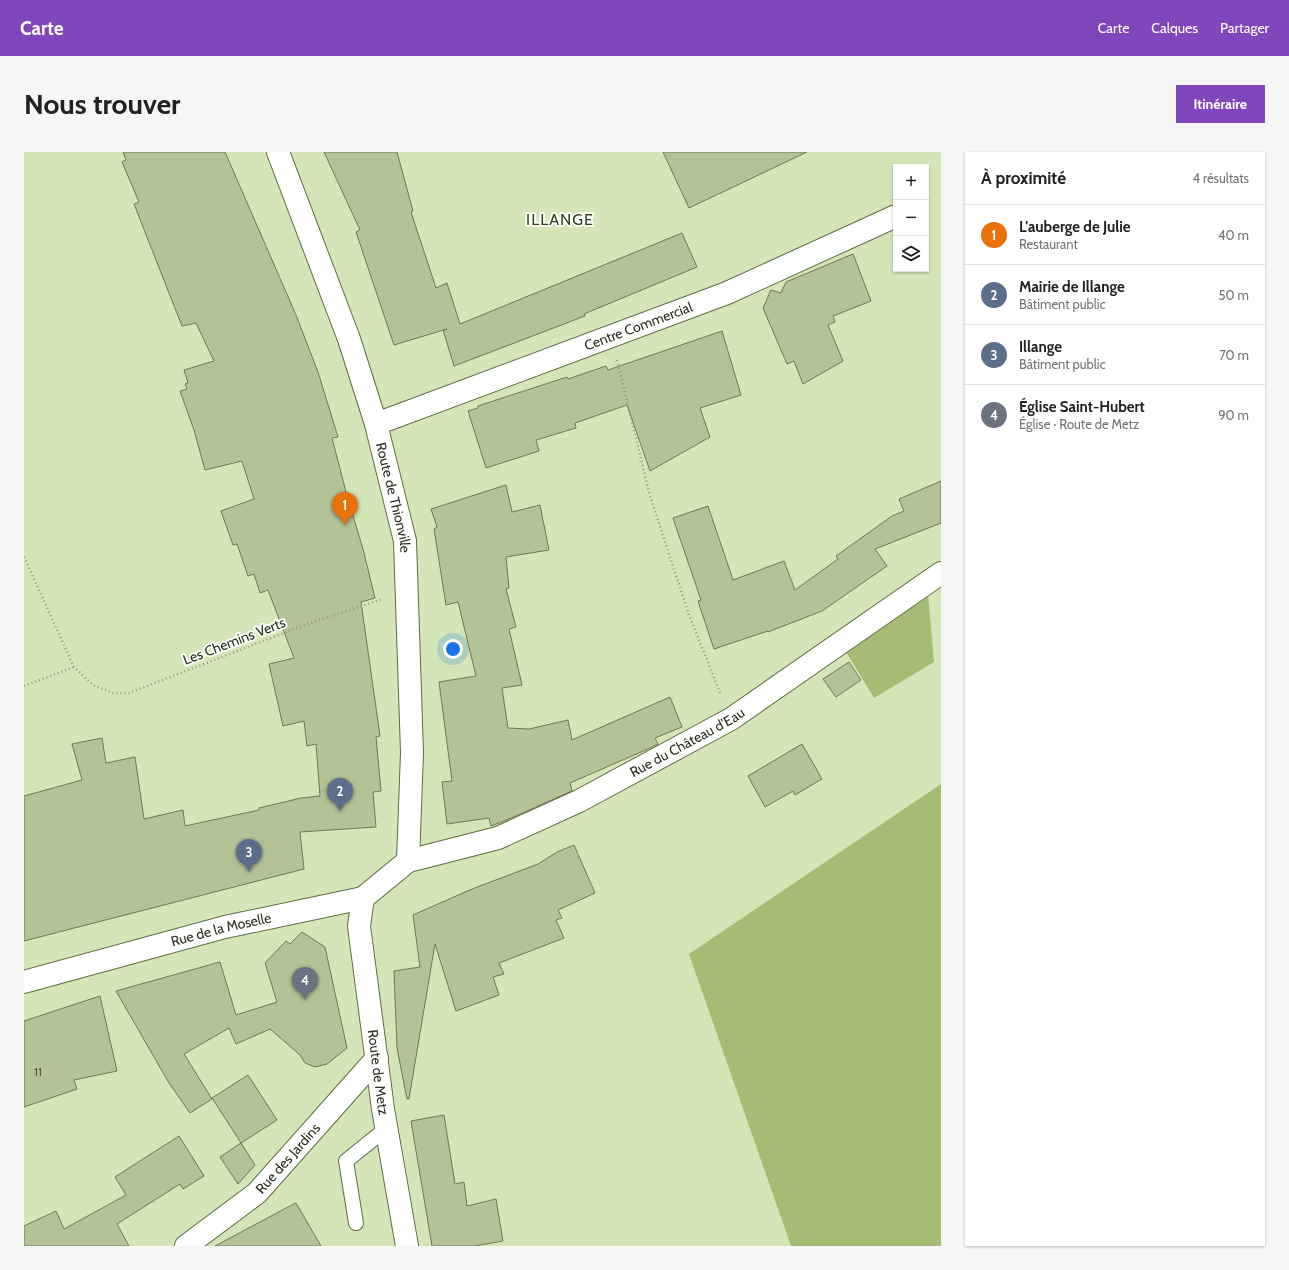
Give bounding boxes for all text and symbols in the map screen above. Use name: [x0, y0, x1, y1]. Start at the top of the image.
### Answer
text: Carte: [20, 17, 64, 40]
text: Carte: [1098, 19, 1129, 37]
text: Calques: [1151, 19, 1198, 37]
text: Partager: [1220, 19, 1269, 37]
button: Itinéraire: [1176, 85, 1265, 123]
text: Nous trouver: [24, 87, 180, 121]
map controls: [893, 164, 929, 272]
button: +: [893, 164, 929, 200]
text: À proximité: [981, 168, 1066, 188]
text: 4 résultats: [1193, 170, 1249, 186]
button: −: [893, 200, 929, 236]
district label: ILLANGE: [526, 210, 594, 229]
text: L'auberge de Julie: [1019, 218, 1131, 236]
text: 1: [992, 227, 996, 243]
text: 40 m: [1218, 227, 1249, 243]
button: layers: [893, 236, 929, 272]
text: Restaurant: [1019, 236, 1078, 252]
text: Mairie de Illange: [1019, 278, 1125, 296]
text: 2: [991, 287, 997, 303]
text: 50 m: [1219, 287, 1249, 303]
text: Bâtiment public: [1019, 296, 1106, 312]
street label: Centre Commercial: [582, 297, 696, 354]
text: Illange: [1019, 338, 1062, 356]
text: 3: [990, 347, 998, 363]
text: 70 m: [1219, 347, 1249, 363]
text: Bâtiment public: [1019, 356, 1106, 372]
text: Église Saint-Hubert: [1019, 398, 1145, 416]
text: 4: [990, 407, 998, 423]
text: 90 m: [1218, 407, 1249, 423]
text: Église · Route de Metz: [1019, 416, 1139, 432]
street label: Route de Thionville: [372, 440, 414, 553]
pin: 1: [332, 492, 358, 525]
street label: Les Chemins Verts: [180, 613, 288, 669]
your location: [443, 639, 463, 659]
street label: Rue du Château d'Eau: [627, 703, 748, 781]
pin: 2: [327, 778, 353, 811]
pin: 3: [236, 839, 262, 872]
street label: Rue de la Moselle: [169, 909, 273, 950]
pin: 4: [292, 967, 318, 1000]
street label: Route de Metz: [364, 1028, 393, 1117]
house number: 11: [34, 1064, 42, 1079]
street label: Rue des Jardins: [252, 1119, 324, 1197]

